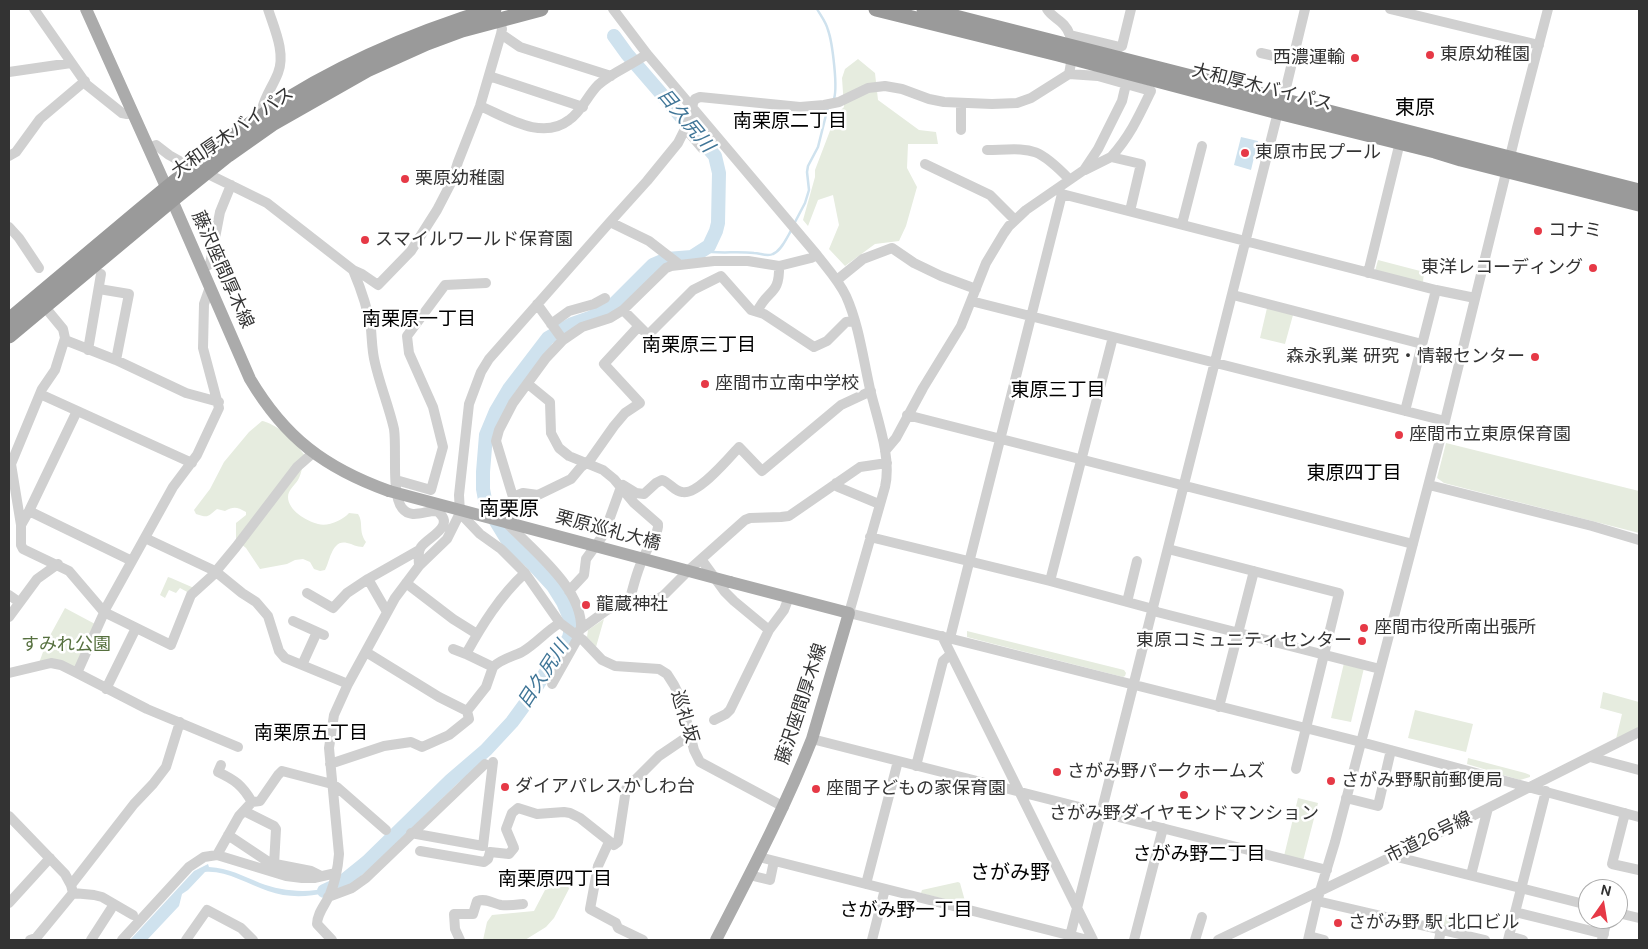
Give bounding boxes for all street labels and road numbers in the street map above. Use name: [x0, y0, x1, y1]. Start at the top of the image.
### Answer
street label: 大和厚木バイパス: [1190, 60, 1334, 116]
street label: 大和厚木バイパス: [168, 83, 298, 183]
street label: 藤沢座間厚木線: [187, 208, 257, 332]
street label: 栗原巡礼大橋: [553, 507, 663, 555]
street label: 藤沢座間厚木線: [772, 641, 832, 767]
street label: 巡礼坂: [666, 688, 702, 746]
street label: 市道26号線: [1382, 808, 1476, 868]

